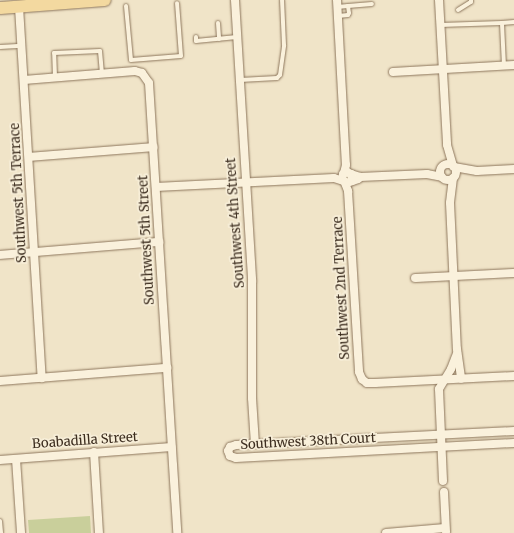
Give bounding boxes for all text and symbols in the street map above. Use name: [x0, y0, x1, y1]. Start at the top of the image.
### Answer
street label: Southwest 5th Terrace: [8, 123, 30, 263]
street label: Southwest 4th Street: [224, 157, 248, 289]
street label: Southwest 5th Street: [136, 175, 158, 305]
street label: Southwest 2nd Terrace: [330, 216, 354, 360]
street label: Boabadilla Street: [32, 430, 138, 452]
street label: Southwest 38th Court: [240, 431, 376, 453]

